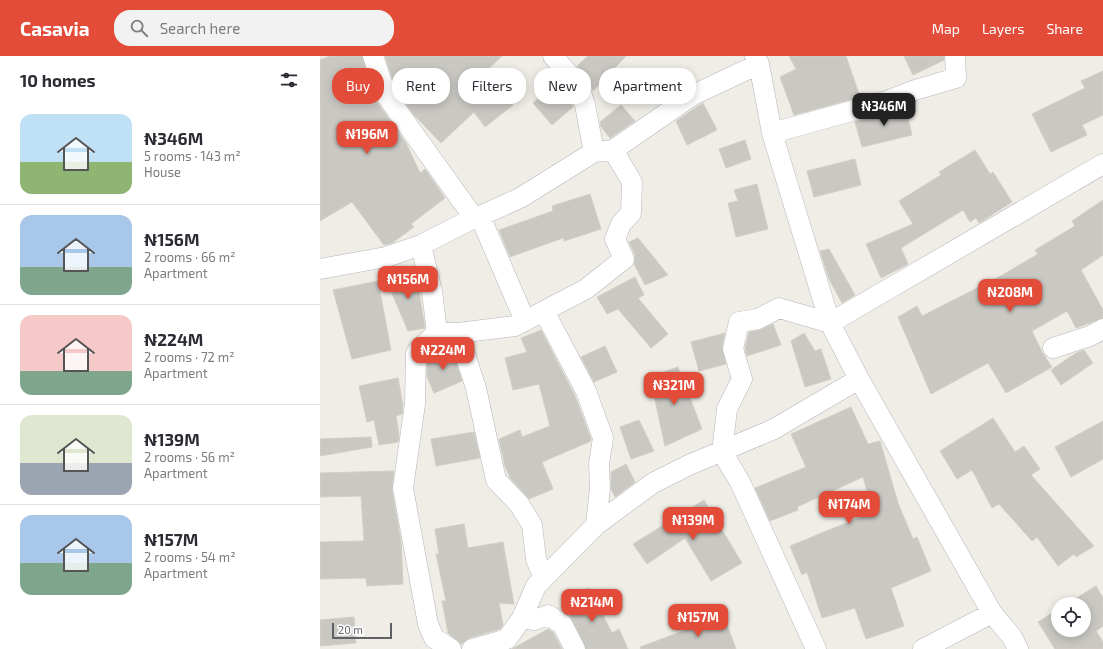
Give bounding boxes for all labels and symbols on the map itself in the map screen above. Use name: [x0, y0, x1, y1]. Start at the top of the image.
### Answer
pin: ₦346M: [856, 93, 912, 127]
pin: ₦196M: [339, 121, 395, 155]
pin: ₦156M: [380, 266, 436, 300]
pin: ₦208M: [982, 279, 1038, 313]
pin: ₦224M: [415, 337, 471, 371]
pin: ₦321M: [646, 372, 702, 406]
pin: ₦174M: [821, 491, 877, 525]
pin: ₦139M: [665, 507, 721, 541]
pin: ₦214M: [564, 589, 620, 623]
pin: ₦157M: [670, 604, 726, 638]
scale bar: [332, 621, 392, 640]

